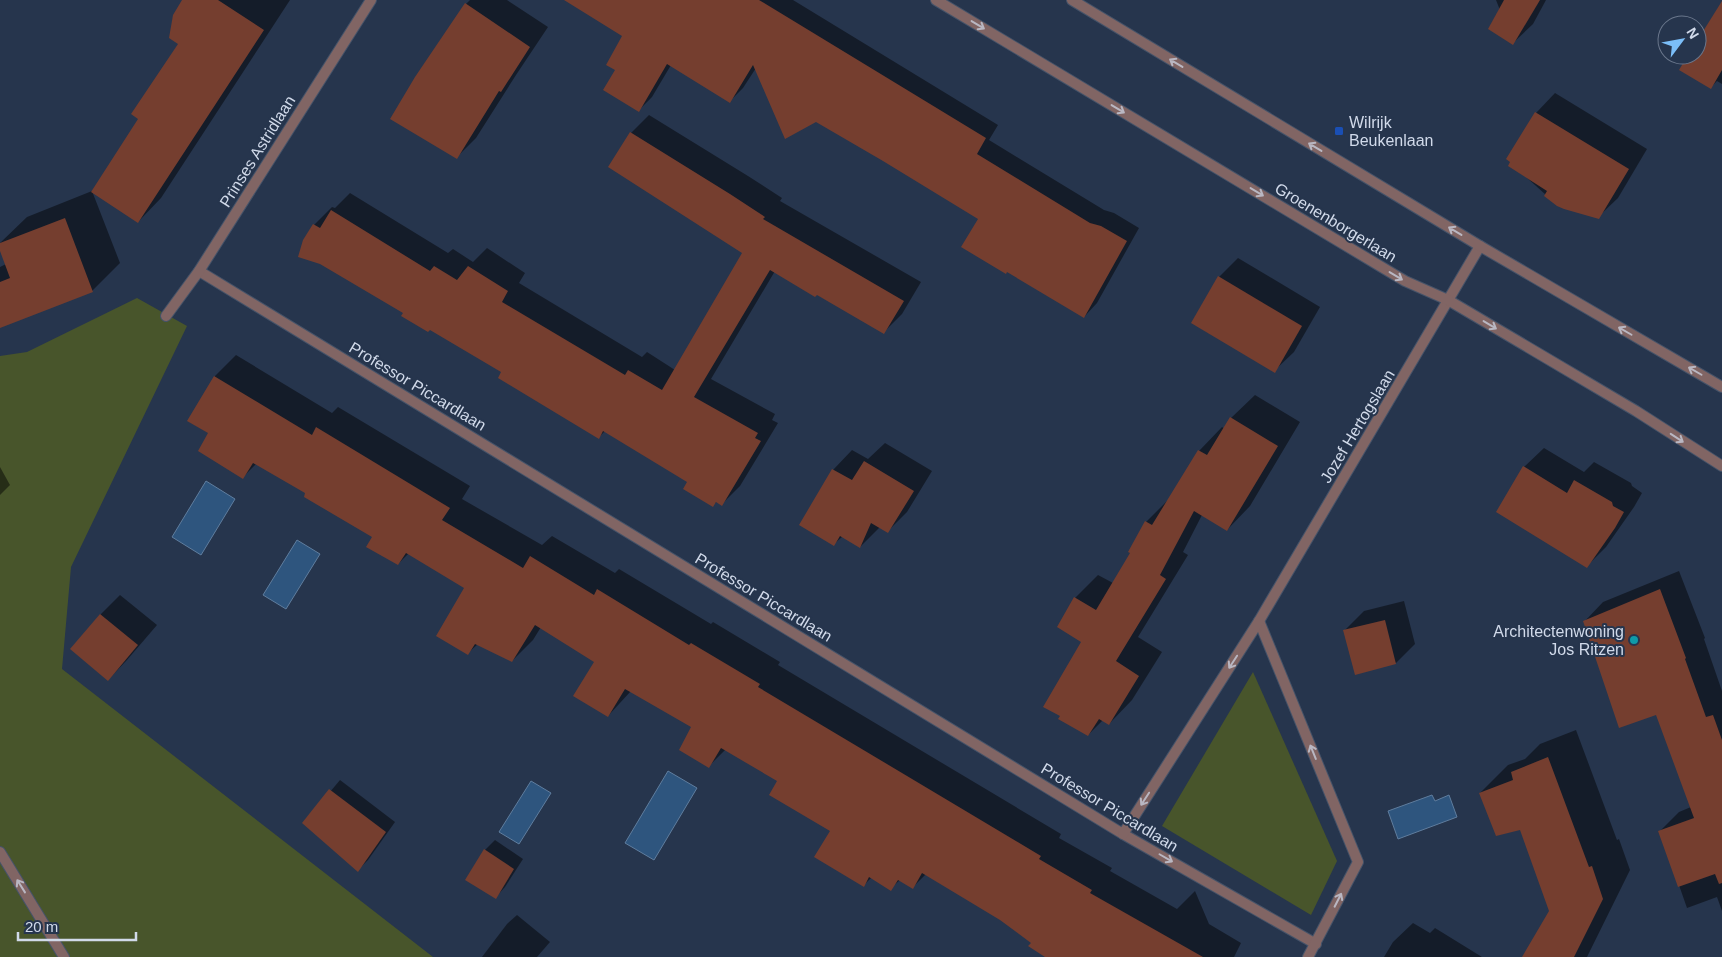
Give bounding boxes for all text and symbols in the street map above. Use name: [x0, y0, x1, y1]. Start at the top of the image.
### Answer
north arrow: [1657, 15, 1707, 65]
one-way arrow: [971, 21, 985, 31]
text: N: [1684, 25, 1702, 42]
one-way arrow: [1170, 58, 1184, 68]
street label: Prinses Astridlaan: [216, 92, 299, 210]
one-way arrow: [1110, 104, 1124, 114]
place label: Wilrijk Beukenlaan: [1349, 114, 1434, 149]
marker: Wilrijk Beukenlaan: [1333, 125, 1345, 137]
one-way arrow: [1309, 142, 1323, 152]
street label: Groenenborgerlaan: [1272, 179, 1400, 265]
one-way arrow: [1249, 188, 1264, 198]
one-way arrow: [1448, 225, 1462, 235]
one-way arrow: [1389, 271, 1403, 281]
one-way arrow: [1483, 320, 1497, 330]
one-way arrow: [1619, 325, 1633, 335]
street label: Professor Piccardlaan: [346, 339, 489, 434]
one-way arrow: [1688, 366, 1702, 376]
street label: Jozef Hertogslaan: [1317, 367, 1398, 486]
one-way arrow: [1670, 432, 1684, 443]
street label: Professor Piccardlaan: [692, 550, 835, 645]
place label: Architectenwoning Jos Ritzen: [1493, 623, 1624, 658]
marker: Architectenwoning Jos Ritzen: [1628, 634, 1640, 646]
one-way arrow: [1227, 655, 1237, 669]
one-way arrow: [1307, 745, 1317, 760]
street label: Professor Piccardlaan: [1038, 760, 1181, 855]
one-way arrow: [1140, 792, 1150, 806]
one-way arrow: [1158, 853, 1173, 863]
one-way arrow: [15, 879, 25, 893]
one-way arrow: [1333, 893, 1343, 908]
scale bar: [18, 910, 135, 942]
text: 20 m: [25, 918, 58, 935]

